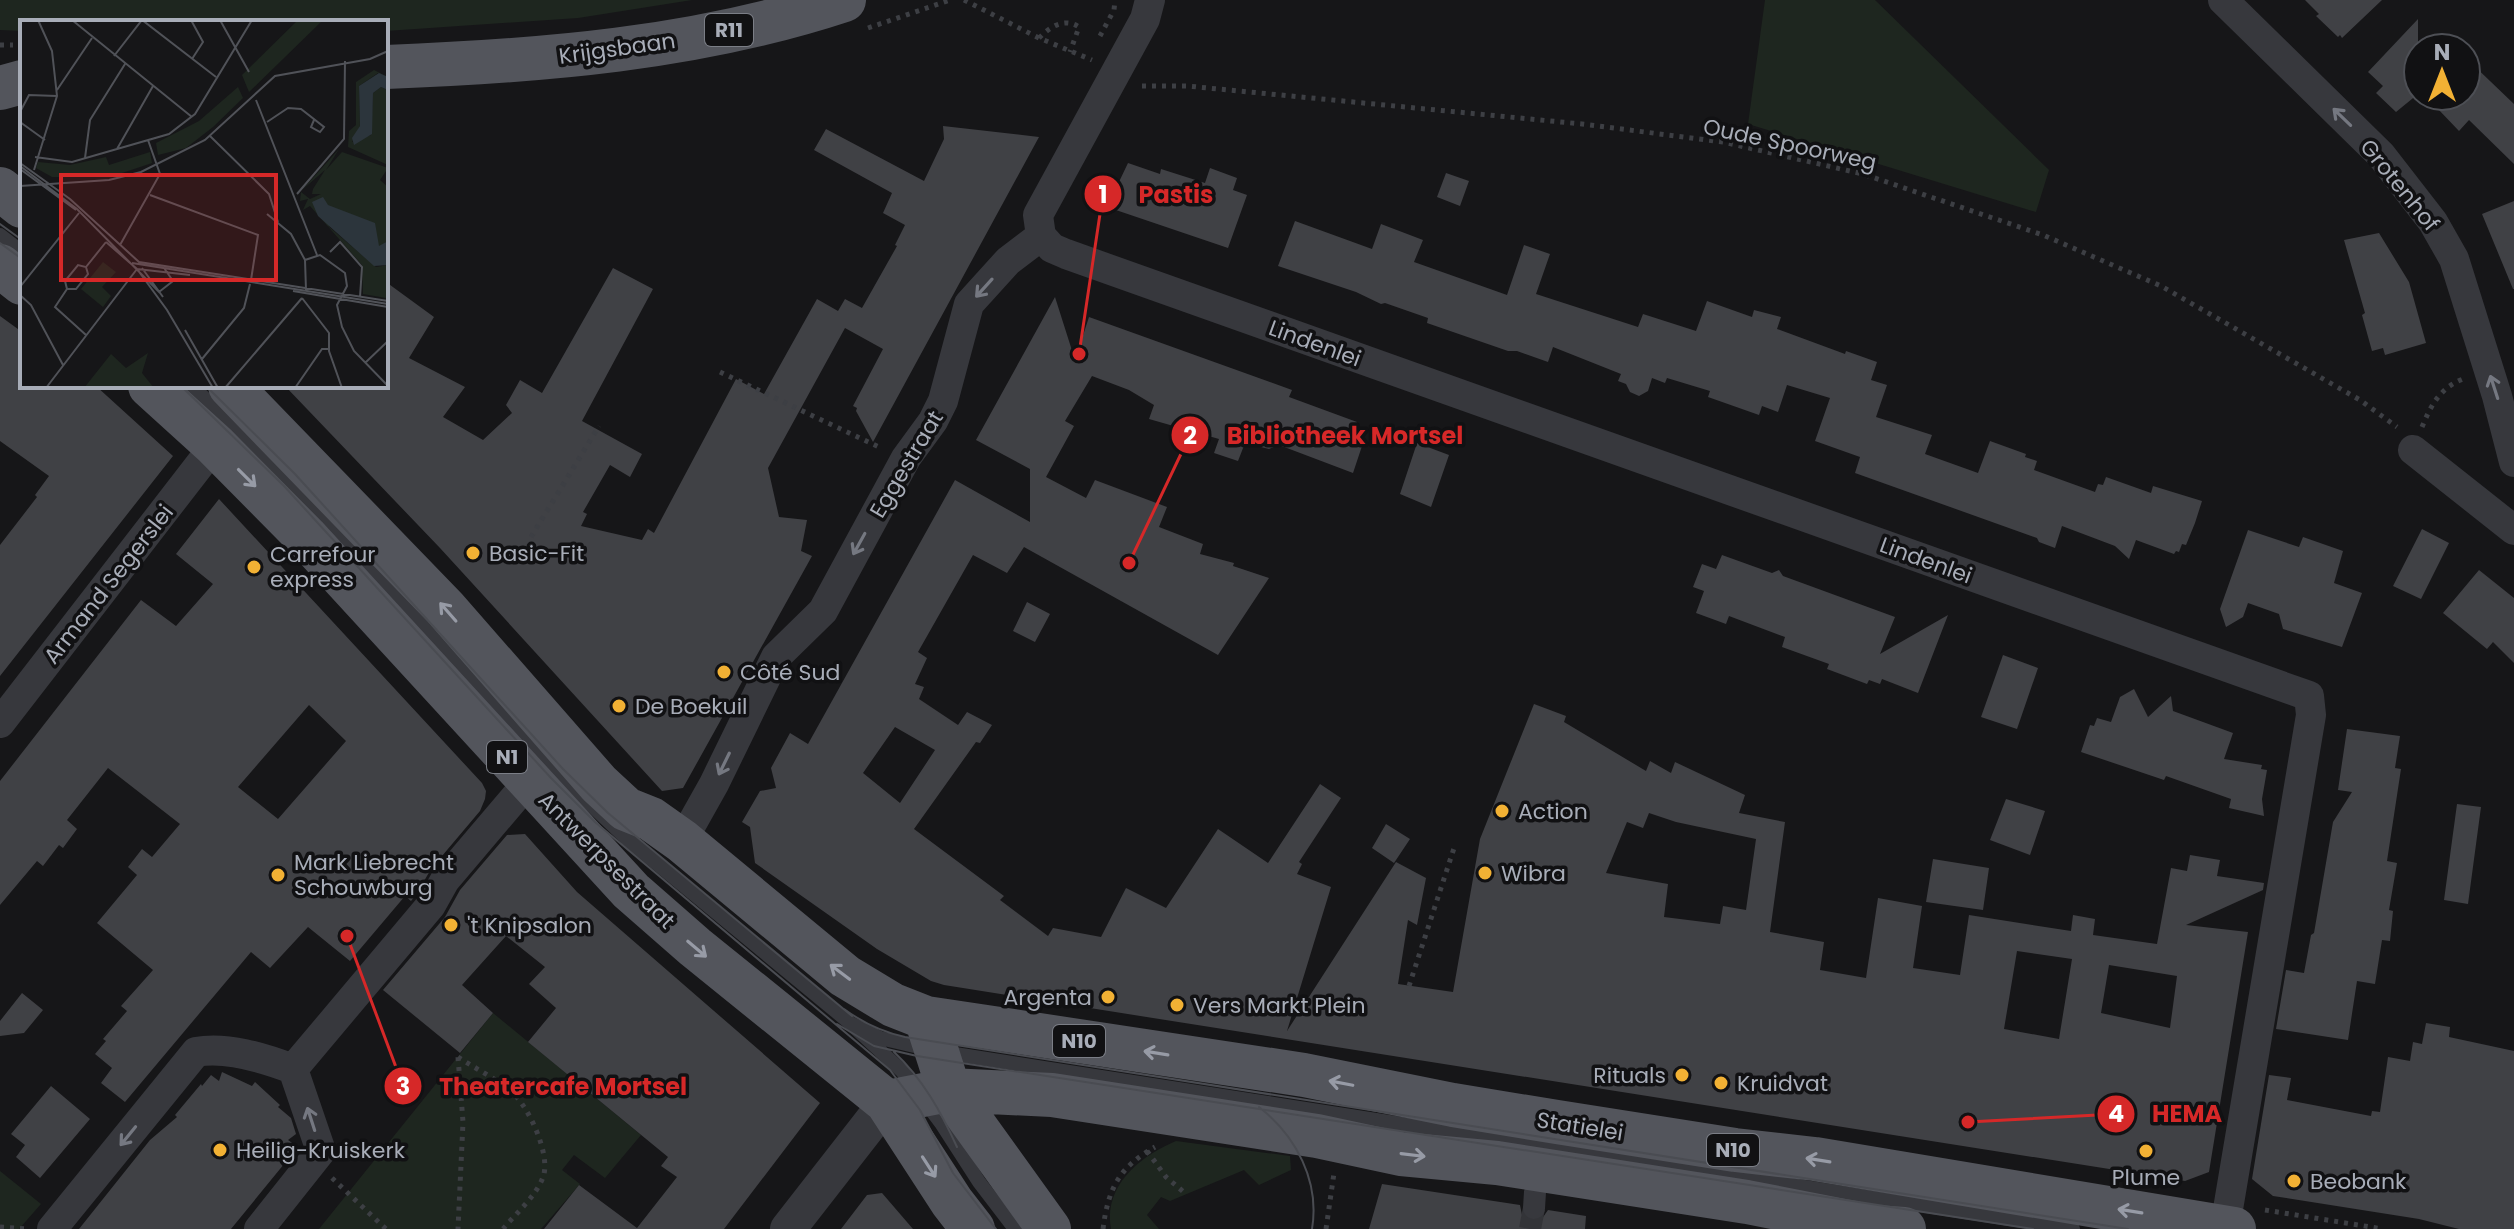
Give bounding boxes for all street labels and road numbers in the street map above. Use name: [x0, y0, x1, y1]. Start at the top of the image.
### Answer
road number: R11: [705, 14, 753, 46]
street label: Krijgsbaan: [557, 25, 677, 72]
street label: Oude Spoorweg: [1700, 111, 1879, 178]
street label: Grotenhof: [2353, 133, 2446, 238]
street label: Lindenlei: [1264, 312, 1365, 374]
street label: Eggestraat: [862, 405, 951, 524]
street label: Armand Segerslei: [36, 498, 181, 671]
street label: Lindenlei: [1875, 529, 1976, 591]
road number: N1: [487, 741, 527, 773]
street label: Antwerpsestraat: [531, 785, 682, 936]
road number: N10: [1053, 1025, 1105, 1057]
street label: Statielei: [1534, 1104, 1625, 1149]
road number: N10: [1707, 1134, 1759, 1166]

